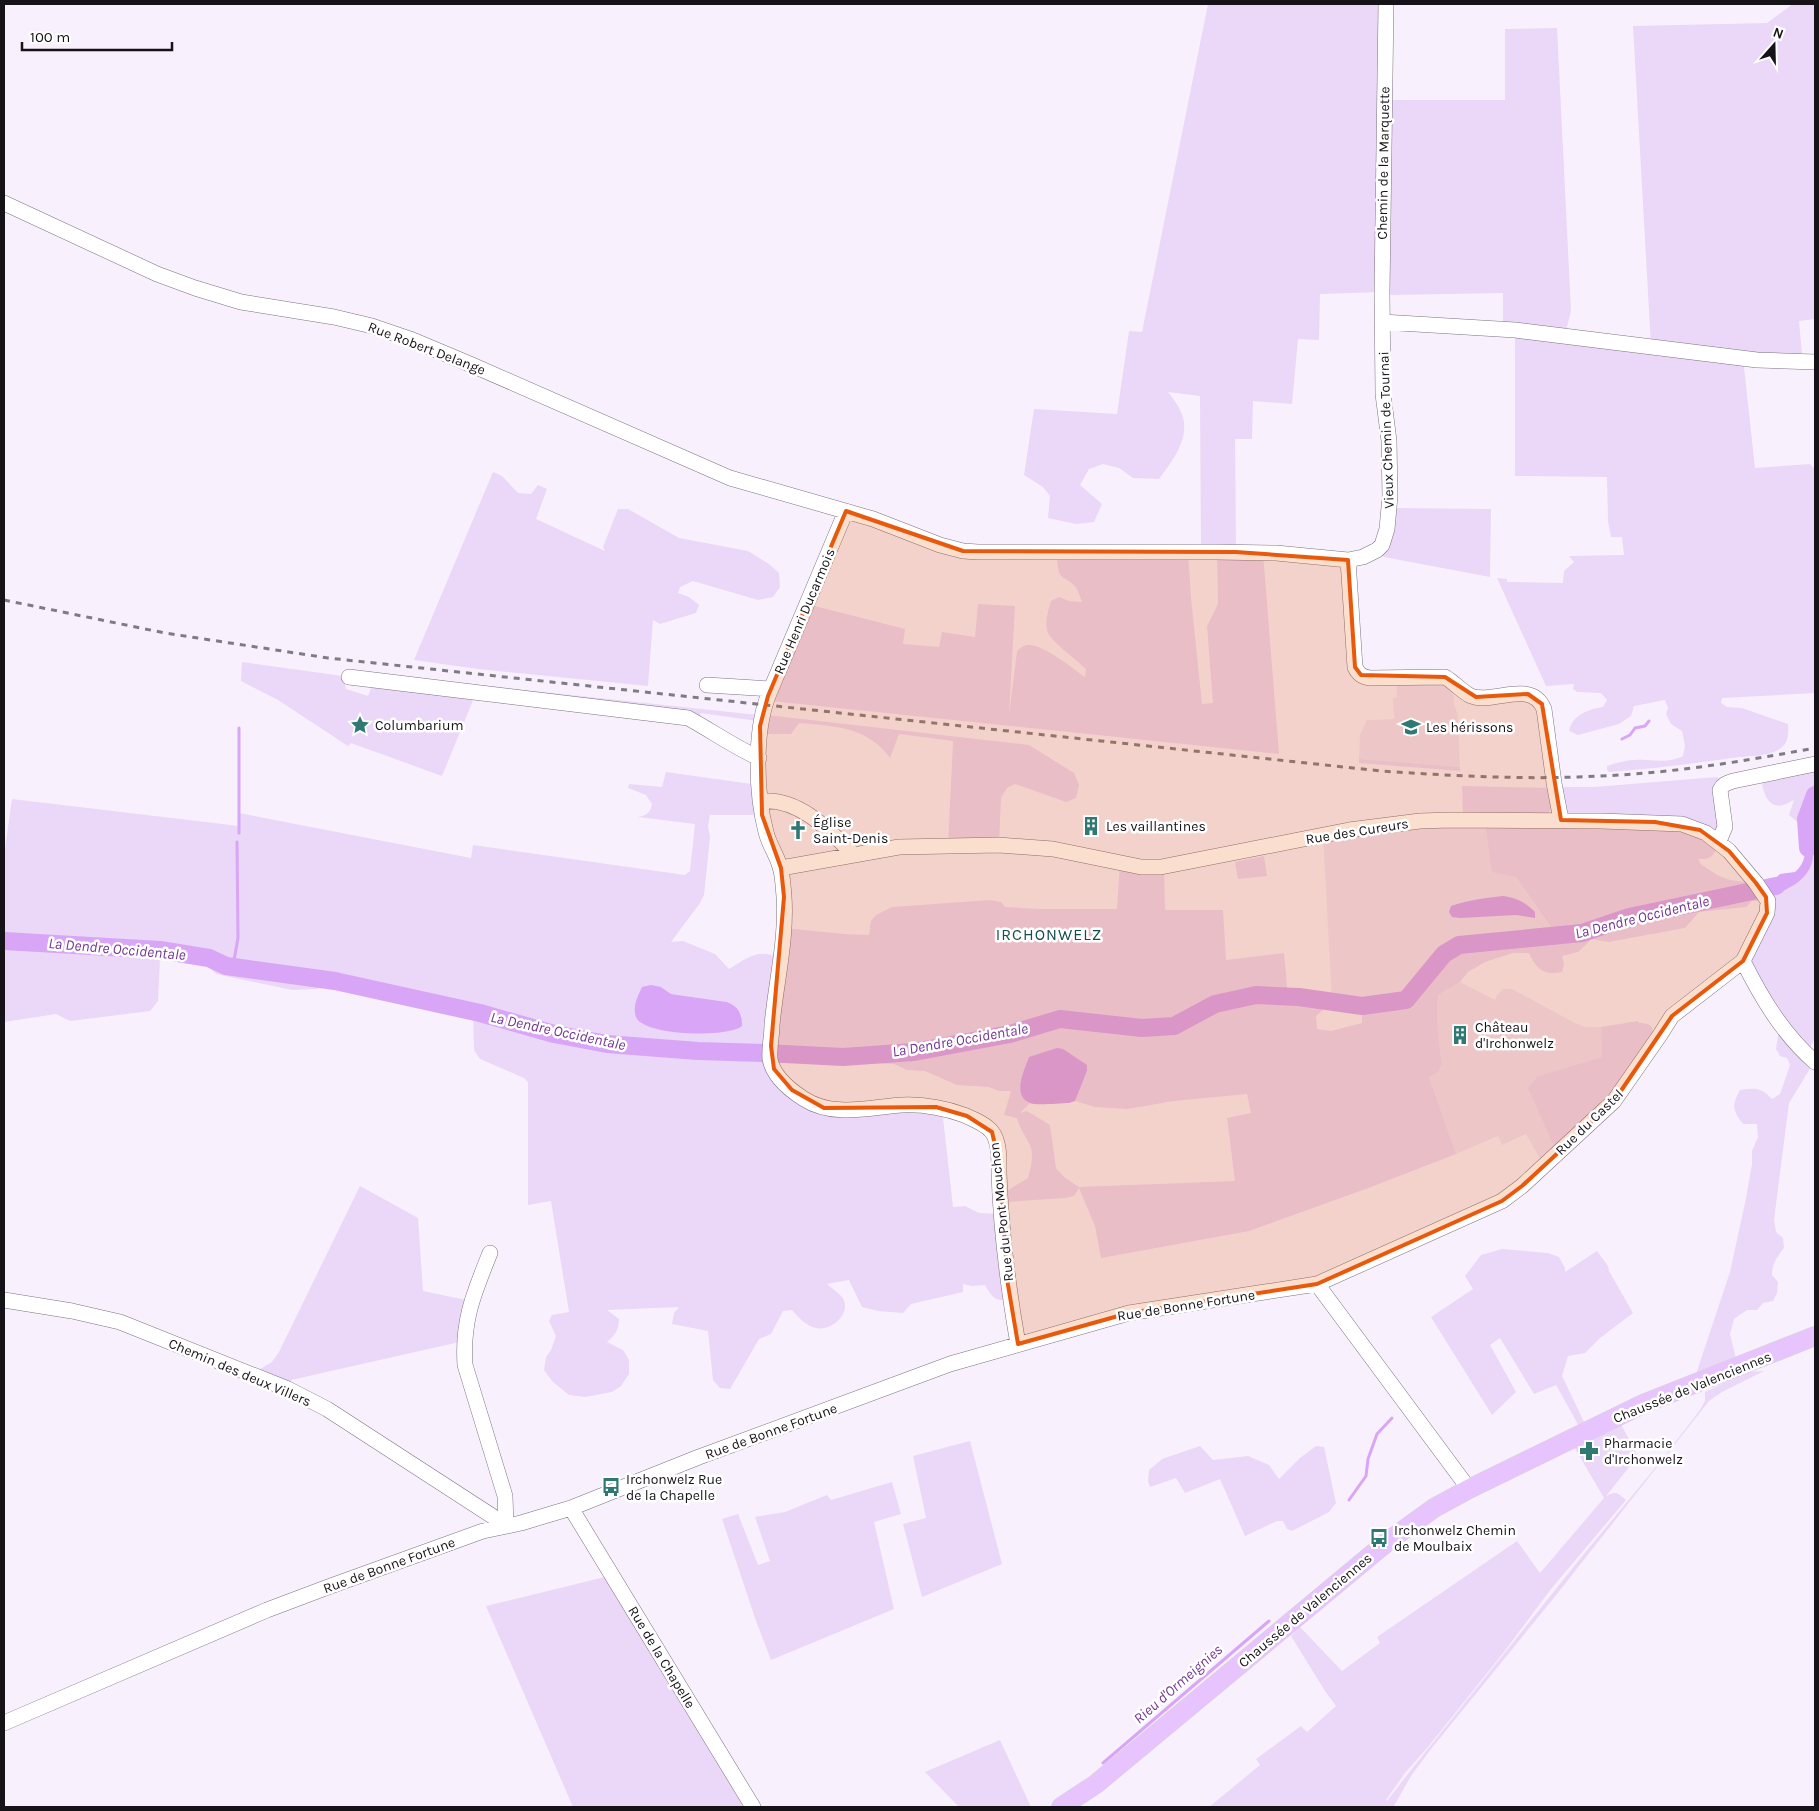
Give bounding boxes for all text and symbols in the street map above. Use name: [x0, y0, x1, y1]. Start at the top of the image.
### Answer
scale bar: [22, 20, 172, 52]
north arrow: [1749, 20, 1799, 70]
text: N: [1771, 24, 1786, 43]
text: 100 m: [30, 28, 70, 46]
street label: Chemin de la Marquette: [1374, 86, 1393, 240]
street label: Rue Robert Delange: [366, 318, 488, 379]
street label: Vieux Chemin de Tournai: [1375, 351, 1398, 509]
street label: Rue Henri Ducarmois: [770, 546, 839, 677]
place icon: Columbarium: [349, 714, 371, 736]
school or university icon: Les hérissons: [1400, 716, 1422, 738]
place label: Columbarium: [375, 717, 464, 734]
place label: Les hérissons: [1426, 719, 1513, 736]
place label: Église Saint-Denis: [813, 813, 888, 847]
building icon: Les vaillantines: [1080, 815, 1102, 837]
street label: Rue des Cureurs: [1304, 815, 1410, 848]
place label: Les vaillantines: [1106, 818, 1206, 835]
church icon: Église Saint-Denis: [787, 819, 809, 841]
water label: La Dendre Occidentale: [1573, 892, 1711, 942]
district label: IRCHONWELZ: [996, 925, 1102, 944]
water label: La Dendre Occidentale: [48, 934, 186, 964]
water label: La Dendre Occidentale: [489, 1008, 627, 1054]
water label: La Dendre Occidentale: [891, 1019, 1029, 1061]
place label: Château d'Irchonwelz: [1475, 1019, 1554, 1052]
building icon: Château d'Irchonwelz: [1449, 1024, 1471, 1046]
street label: Rue du Castel: [1552, 1086, 1627, 1159]
street label: Rue du Pont Mouchon: [986, 1142, 1017, 1282]
street label: Rue de Bonne Fortune: [1116, 1286, 1256, 1325]
street label: Chemin des deux Villers: [166, 1335, 314, 1410]
street label: Chaussée de Valenciennes: [1611, 1348, 1774, 1427]
street label: Rue de Bonne Fortune: [703, 1400, 839, 1463]
place label: Pharmacie d'Irchonwelz: [1604, 1435, 1683, 1468]
pharmacy icon: Pharmacie d'Irchonwelz: [1578, 1440, 1600, 1462]
place label: Irchonwelz Rue de la Chapelle: [626, 1471, 722, 1504]
bus stop icon: Irchonwelz Rue de la Chapelle: [600, 1476, 622, 1498]
place label: Irchonwelz Chemin de Moulbaix: [1394, 1522, 1516, 1555]
bus stop icon: Irchonwelz Chemin de Moulbaix: [1368, 1527, 1390, 1549]
street label: Rue de Bonne Fortune: [321, 1534, 457, 1597]
street label: Chaussée de Valenciennes: [1235, 1550, 1376, 1671]
street label: Rue de la Chapelle: [624, 1603, 699, 1712]
water label: Rieu d'Ormeignies: [1130, 1641, 1226, 1727]

